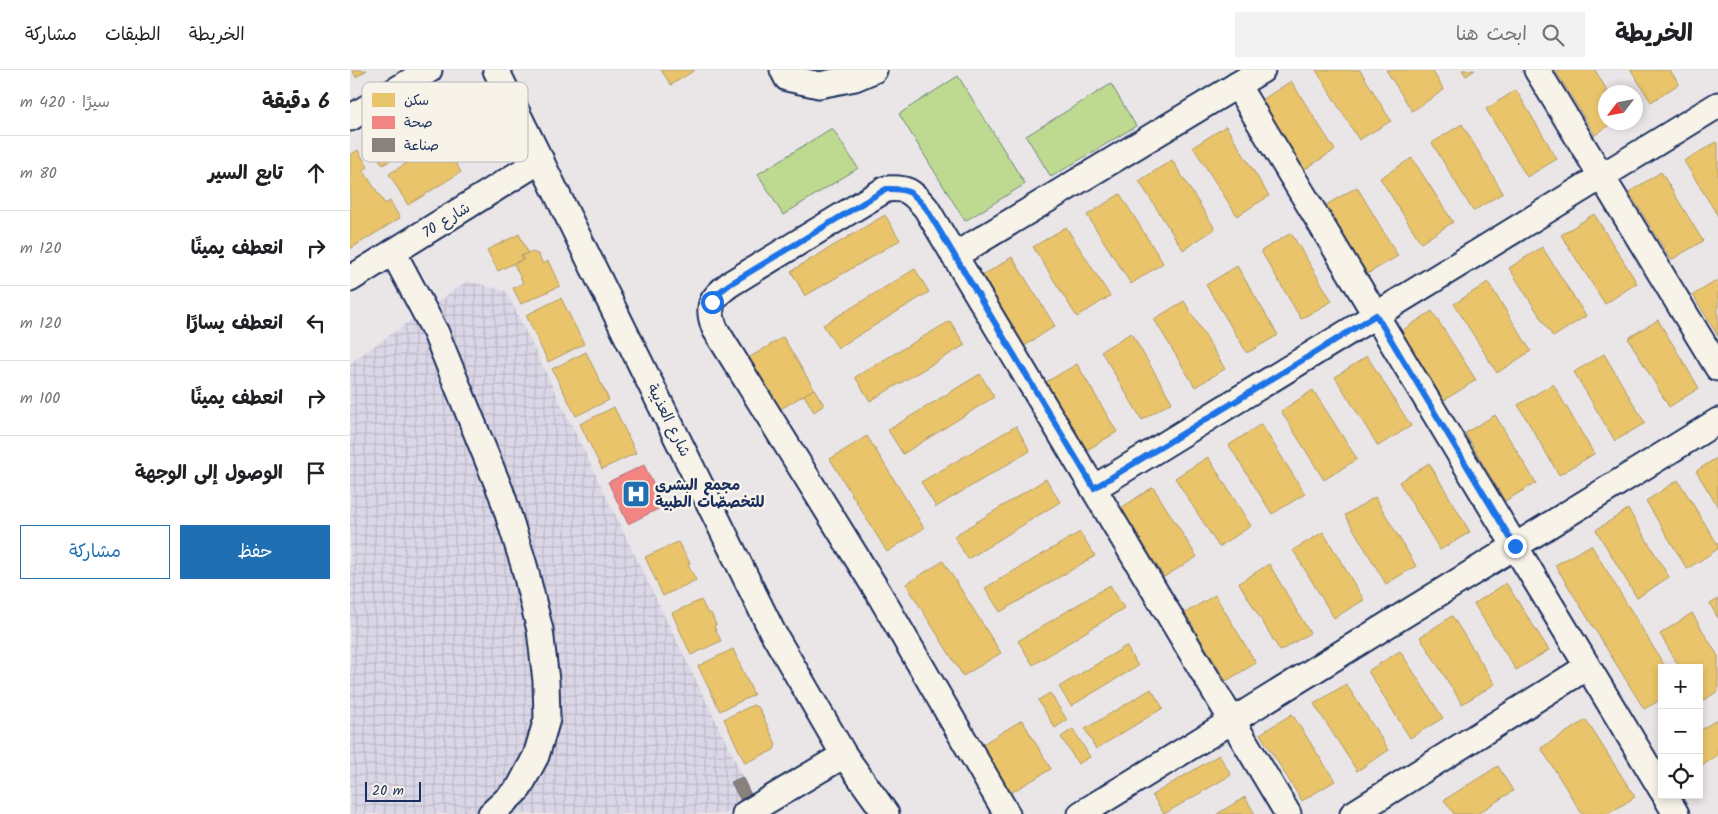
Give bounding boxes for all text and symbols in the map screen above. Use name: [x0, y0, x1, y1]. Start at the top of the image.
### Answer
search box: [1235, 12, 1585, 57]
text: الخريطة: [1615, 15, 1693, 54]
text: ابحث هنا: [1456, 20, 1527, 50]
text: مشاركة: [25, 21, 77, 50]
text: الطبقات: [105, 21, 161, 50]
text: الخريطة: [189, 21, 245, 50]
icon: search: [1539, 21, 1567, 49]
legend: [362, 82, 528, 162]
north arrow: [1598, 85, 1643, 130]
text: 6 دقيقة: [262, 86, 330, 119]
text: سيرًا · 420 m: [20, 90, 110, 115]
text: سكن: [404, 90, 429, 112]
text: صحة: [404, 112, 433, 134]
text: صناعة: [404, 135, 439, 157]
text: تابع السير: [208, 159, 283, 189]
icon: ahead: [302, 159, 330, 187]
text: 80 m: [20, 161, 57, 186]
street label: شارع 70: [418, 197, 475, 245]
text: انعطف يمينًا: [191, 234, 283, 264]
icon: right: [302, 234, 330, 262]
text: 120 m: [20, 236, 62, 261]
route start: [701, 291, 724, 314]
text: انعطف يسارًا: [186, 309, 283, 339]
icon: left: [302, 309, 330, 337]
text: 120 m: [20, 311, 62, 336]
street label: شارع العذيبة: [640, 380, 696, 461]
text: انعطف يمينًا: [191, 384, 283, 414]
icon: right: [302, 384, 330, 412]
text: 100 m: [20, 386, 60, 411]
text: الوصول إلى الوجهة: [135, 459, 283, 489]
icon: arrive: [302, 459, 330, 487]
place label: مجمع البشرى للتخصصّات الطبية: [655, 474, 764, 515]
hospital icon: مجمع البشرى للتخصصّات الطبية: [621, 479, 651, 509]
button: مشاركة: [20, 525, 170, 579]
button: حفظ: [180, 525, 330, 579]
route end: [1504, 535, 1527, 558]
map controls: [1658, 664, 1703, 799]
button: +: [1658, 664, 1703, 709]
button: −: [1658, 709, 1703, 754]
button: locate: [1658, 754, 1703, 799]
scale bar: [365, 779, 421, 802]
text: 20 m: [372, 780, 404, 802]

